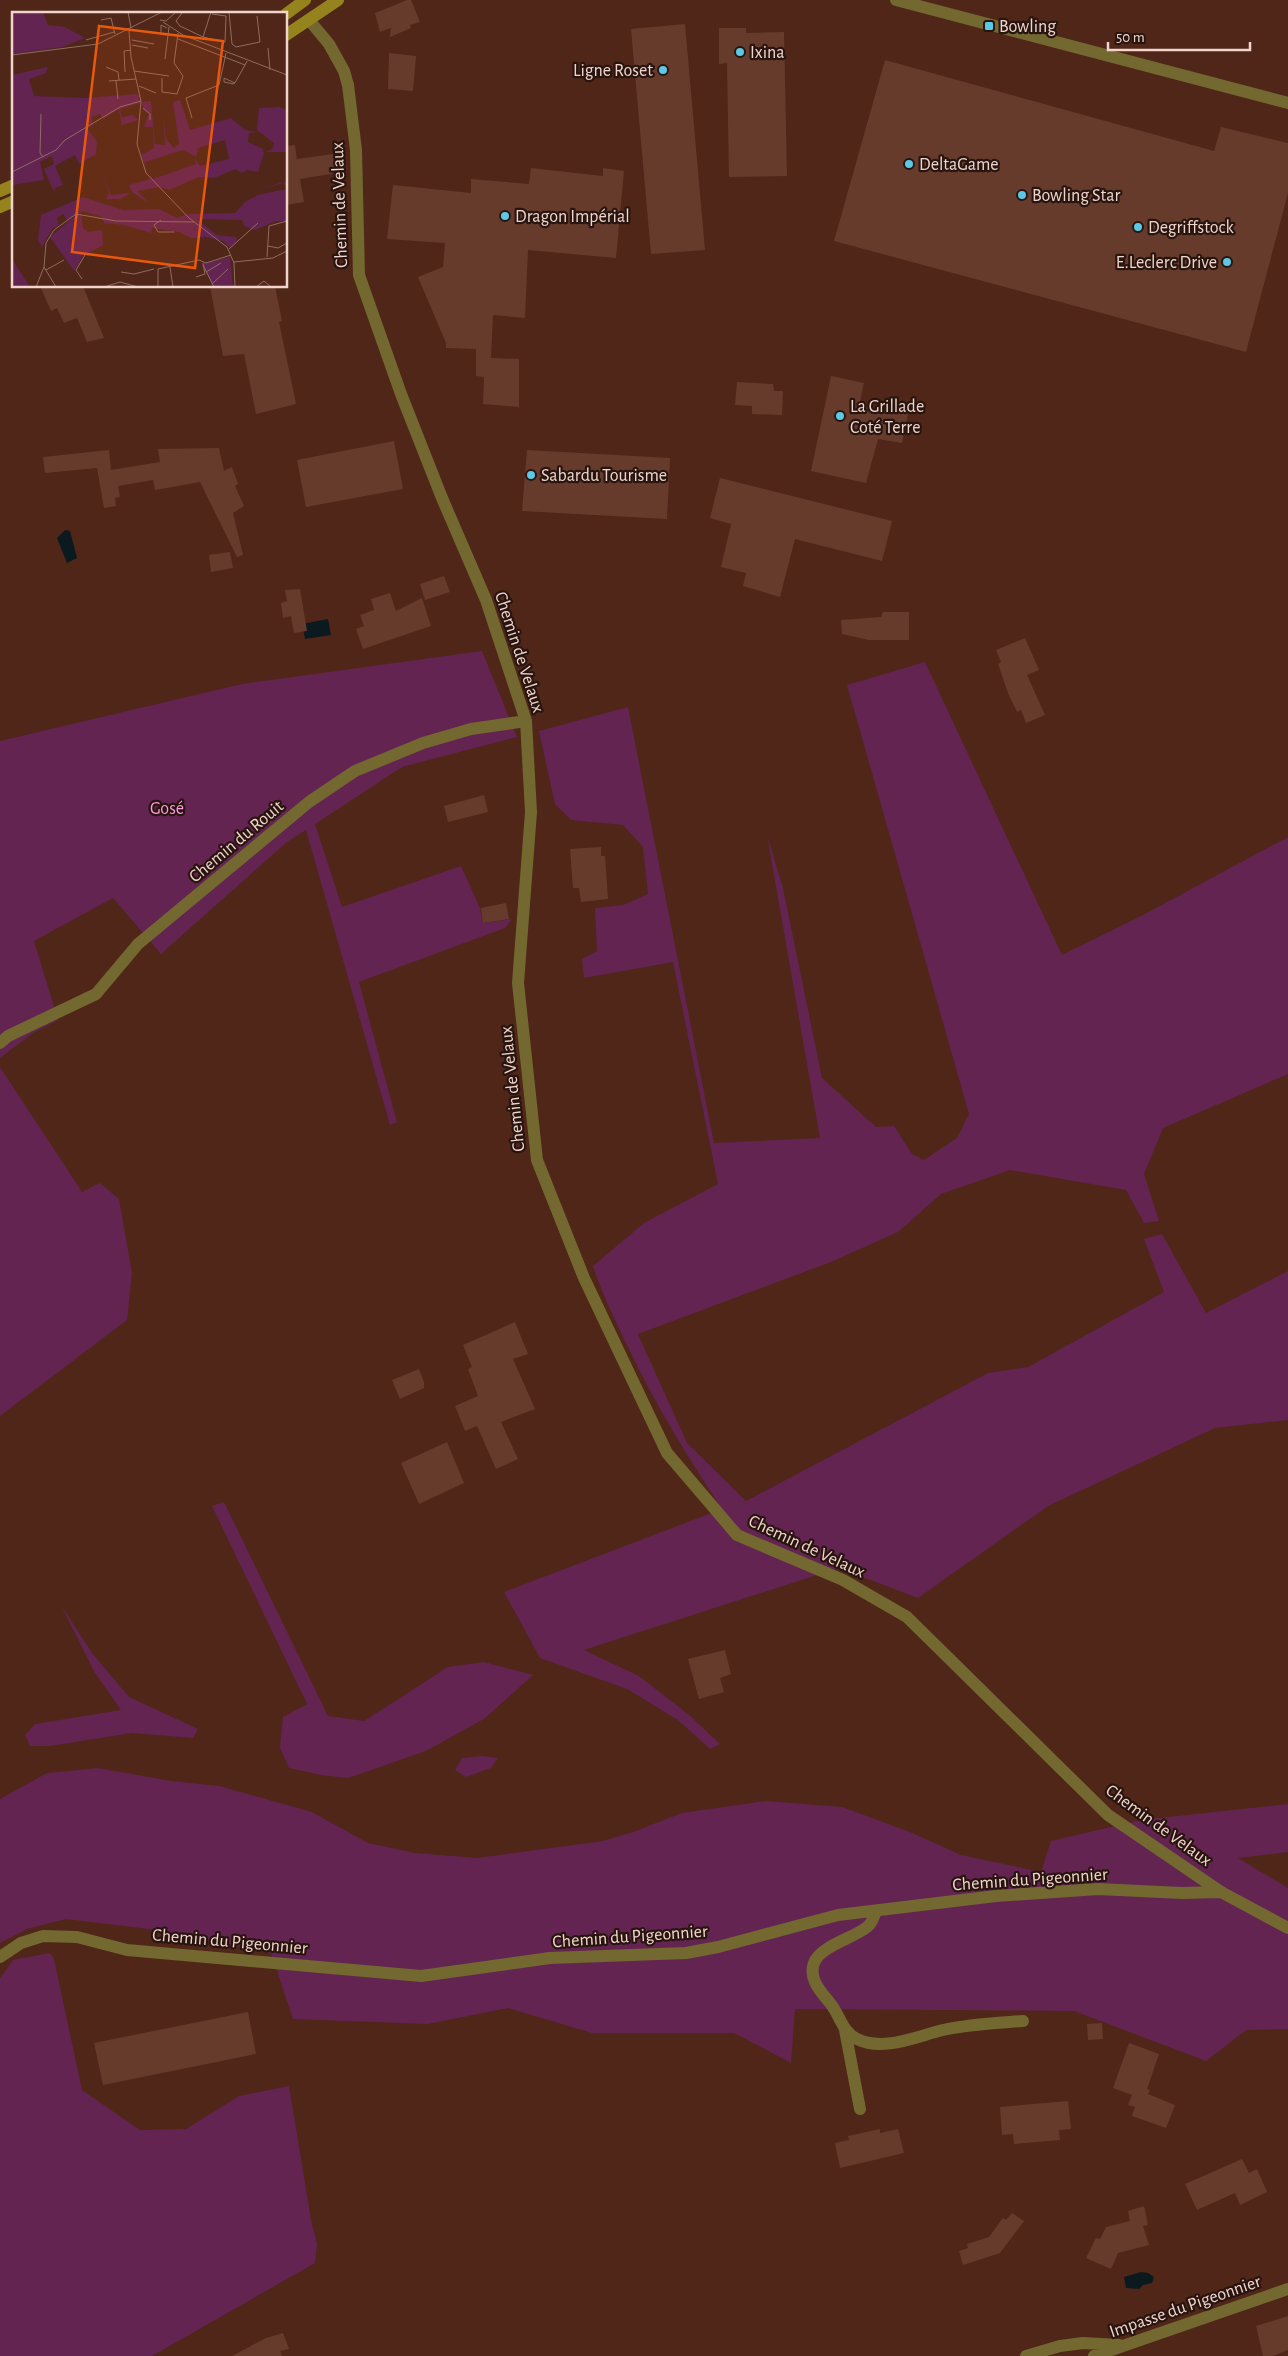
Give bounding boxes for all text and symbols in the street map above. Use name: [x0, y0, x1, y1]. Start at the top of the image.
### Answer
inset map: [12, 12, 288, 288]
place label: Bowling: [999, 18, 1056, 36]
marker: Bowling: [983, 20, 995, 32]
scale bar: [1108, 20, 1250, 52]
text: 50 m: [1116, 30, 1145, 45]
place label: Ixina: [750, 44, 785, 62]
marker: Ixina: [734, 46, 746, 58]
place label: Ligne Roset: [573, 62, 653, 80]
marker: Ligne Roset: [657, 64, 669, 76]
street label: Chemin de Velaux: [329, 141, 351, 268]
place label: DeltaGame: [919, 156, 999, 174]
marker: DeltaGame: [903, 158, 915, 170]
place label: Bowling Star: [1032, 187, 1120, 205]
marker: Bowling Star: [1016, 189, 1028, 201]
place label: Dragon Impérial: [515, 208, 630, 226]
marker: Dragon Impérial: [499, 210, 511, 222]
place label: Degriffstock: [1148, 219, 1234, 237]
marker: Degriffstock: [1132, 221, 1144, 233]
place label: E.Leclerc Drive: [1116, 254, 1217, 272]
marker: E.Leclerc Drive: [1221, 256, 1233, 268]
place label: La Grillade Coté Terre: [850, 398, 924, 437]
marker: La Grillade Coté Terre: [834, 410, 846, 422]
place label: Sabardu Tourisme: [541, 467, 667, 485]
marker: Sabardu Tourisme: [525, 469, 537, 481]
street label: Chemin de Velaux: [491, 590, 547, 715]
street label: Chemin du Rouit: [186, 797, 287, 886]
park label: Gosé: [150, 800, 184, 818]
street label: Chemin de Velaux: [497, 1025, 529, 1153]
street label: Chemin de Velaux: [746, 1512, 868, 1582]
street label: Chemin de Velaux: [1102, 1781, 1215, 1870]
street label: Chemin du Pigeonnier: [952, 1866, 1109, 1894]
street label: Chemin du Pigeonnier: [552, 1923, 709, 1951]
street label: Chemin du Pigeonnier: [152, 1926, 308, 1958]
street label: Impasse du Pigeonnier: [1107, 2273, 1264, 2341]

